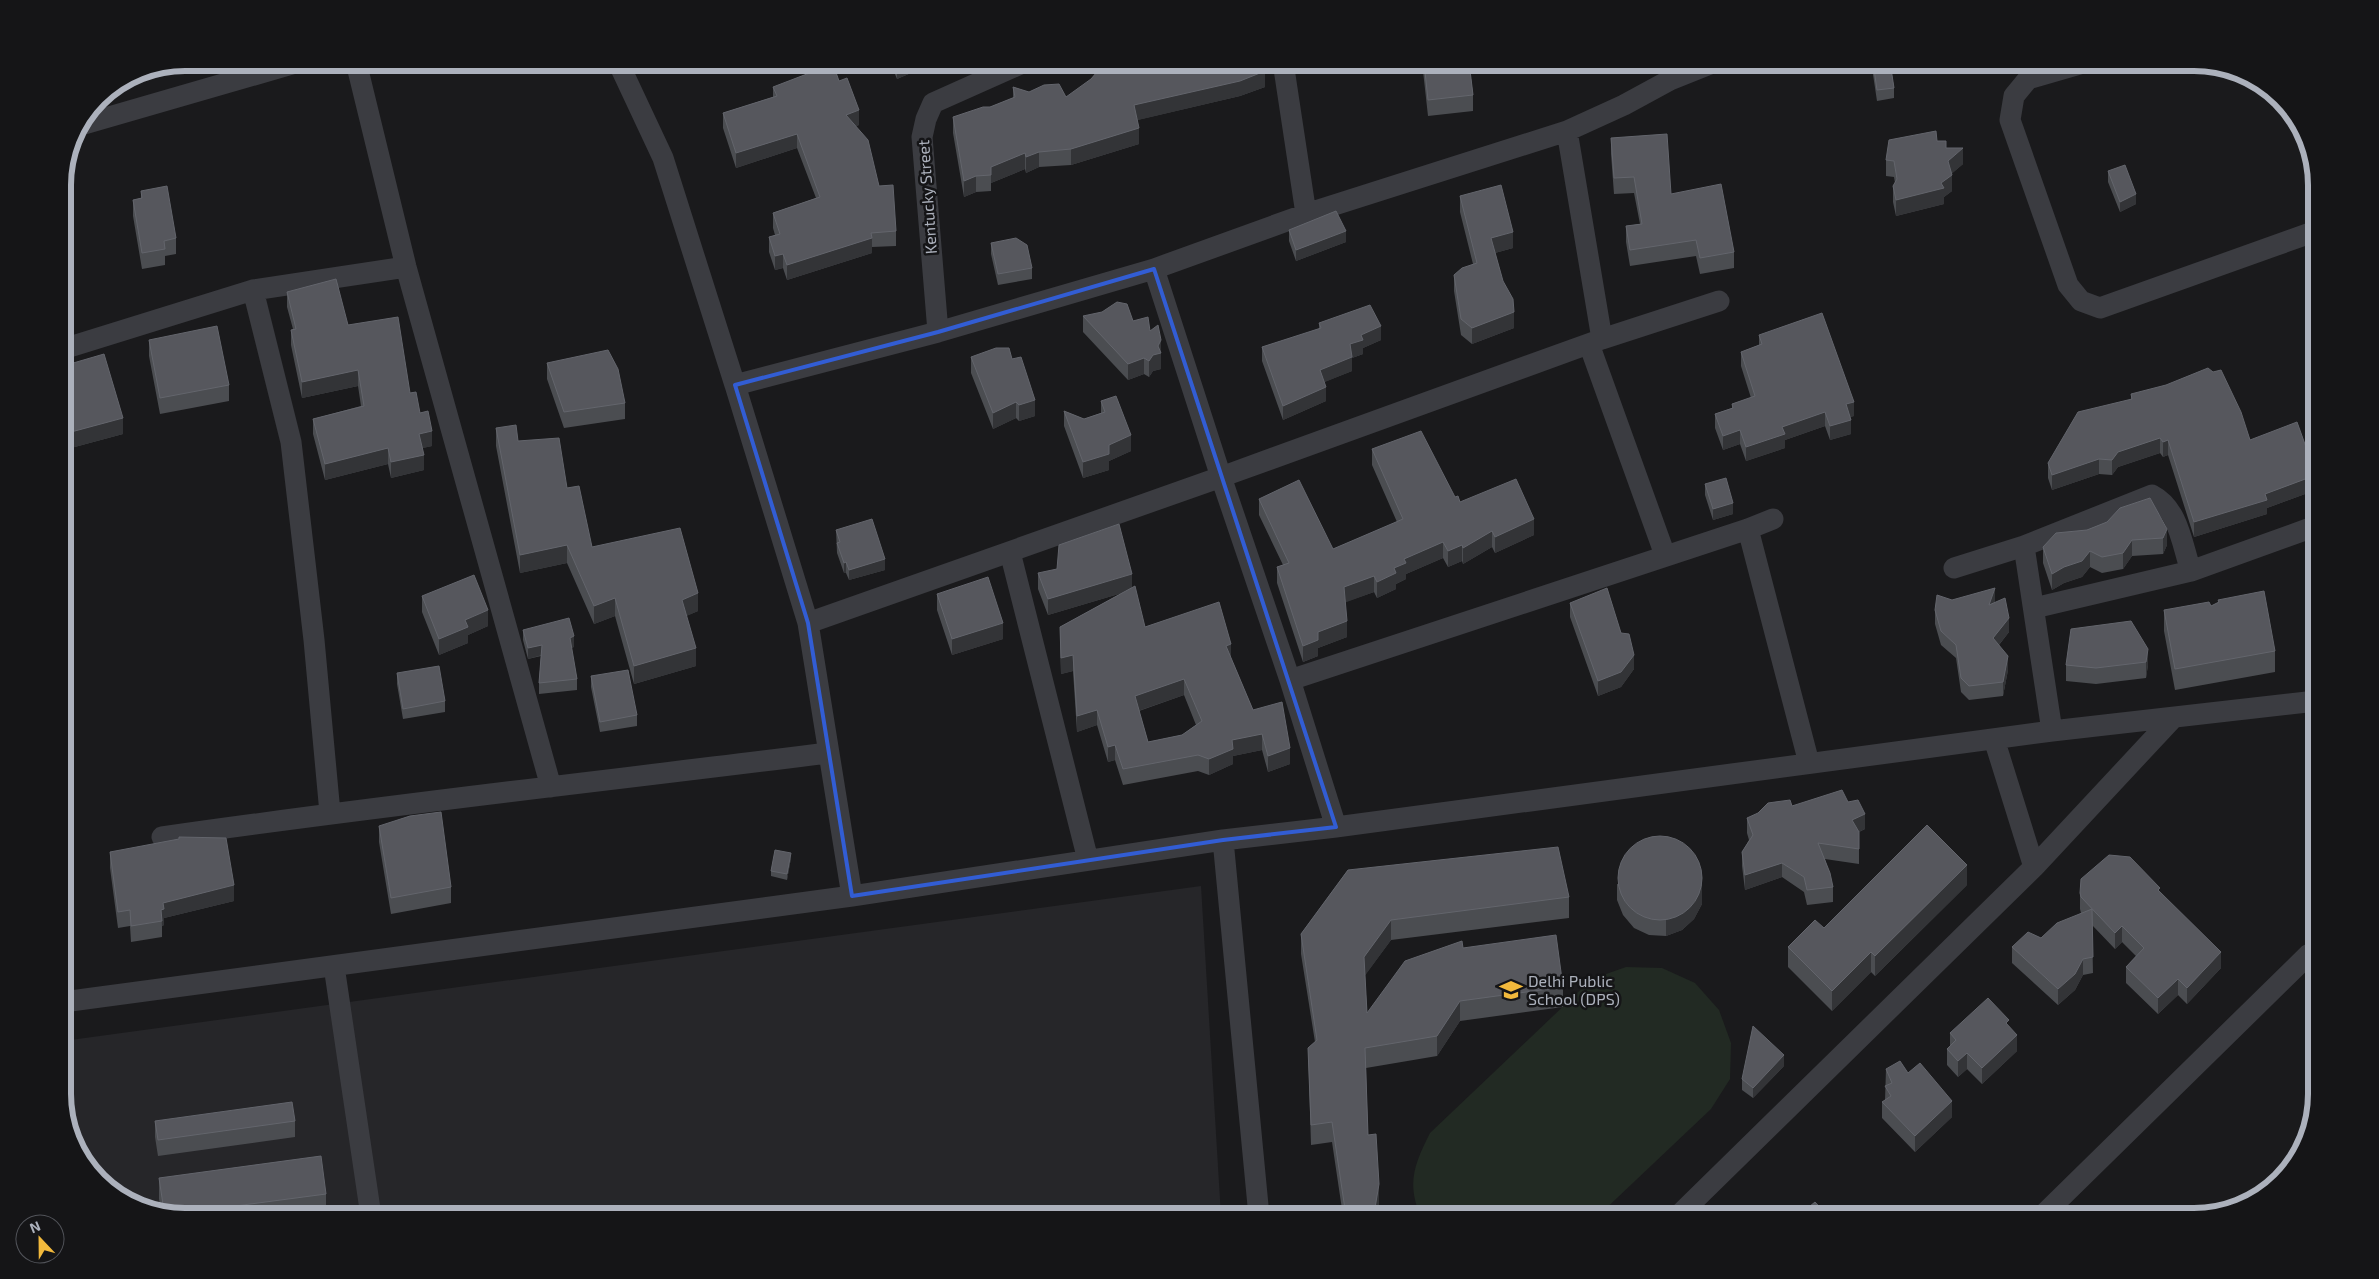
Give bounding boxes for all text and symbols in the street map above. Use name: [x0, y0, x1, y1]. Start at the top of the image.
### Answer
street label: Kentucky Street: [913, 139, 940, 255]
place label: Delhi Public School (DPS): [1528, 971, 1620, 1008]
school or university icon: Delhi Public School (DPS): [1498, 977, 1524, 1003]
north arrow: [15, 1214, 65, 1264]
text: N: [27, 1217, 43, 1236]

